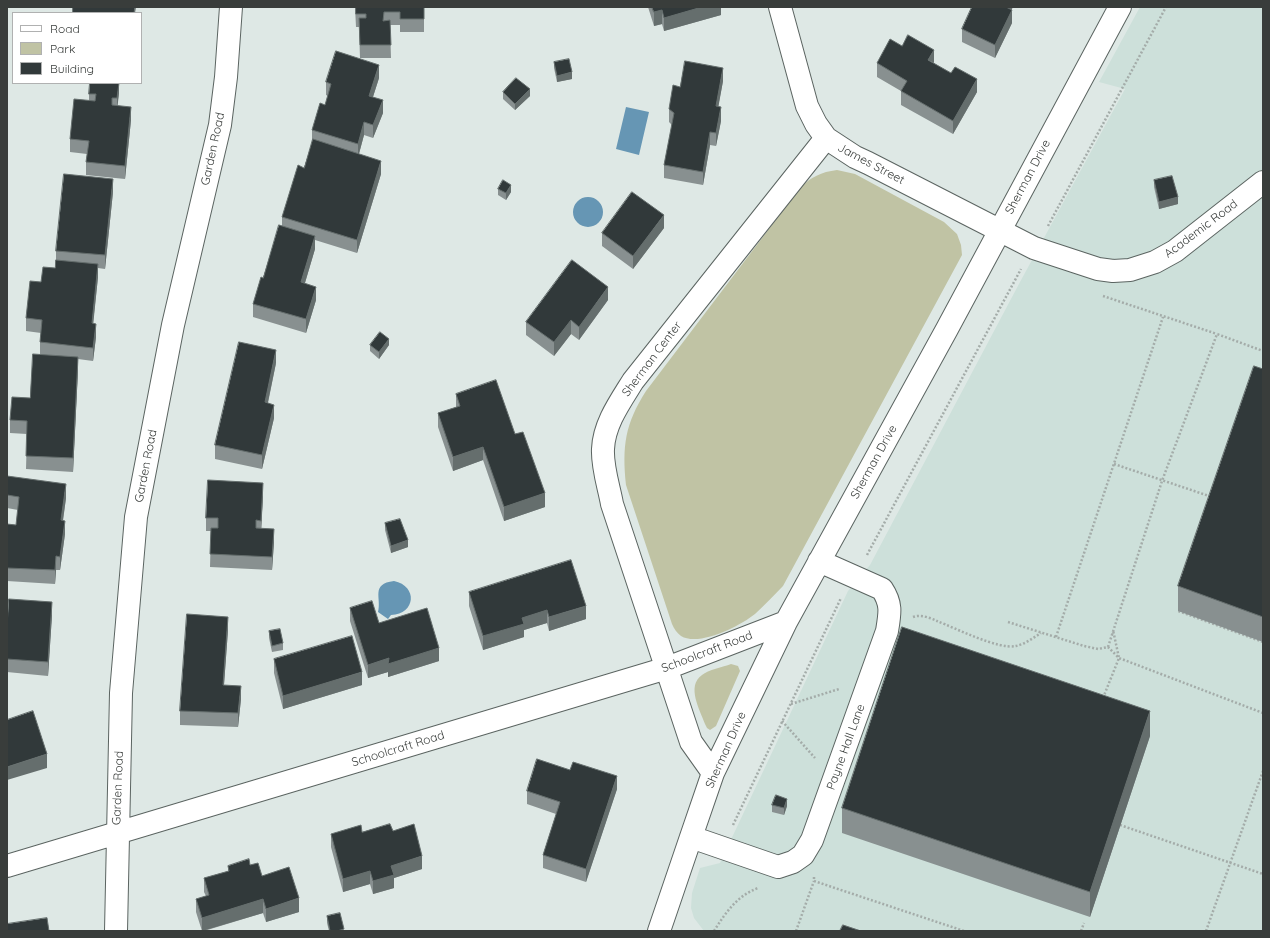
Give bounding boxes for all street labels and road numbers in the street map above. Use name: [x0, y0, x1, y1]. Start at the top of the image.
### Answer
street label: Garden Road: [198, 111, 228, 187]
street label: Sherman Drive: [1002, 137, 1054, 217]
street label: James Street: [835, 140, 907, 188]
street label: Academic Road: [1161, 197, 1241, 261]
street label: Sherman Center: [619, 319, 685, 399]
street label: Sherman Drive: [848, 423, 900, 501]
street label: Garden Road: [132, 428, 160, 504]
street label: Schoolcraft Road: [659, 628, 755, 676]
street label: Payne Hall Lane: [824, 702, 868, 792]
street label: Sherman Drive: [703, 709, 749, 791]
street label: Schoolcraft Road: [350, 728, 446, 770]
street label: Garden Road: [110, 751, 126, 825]

